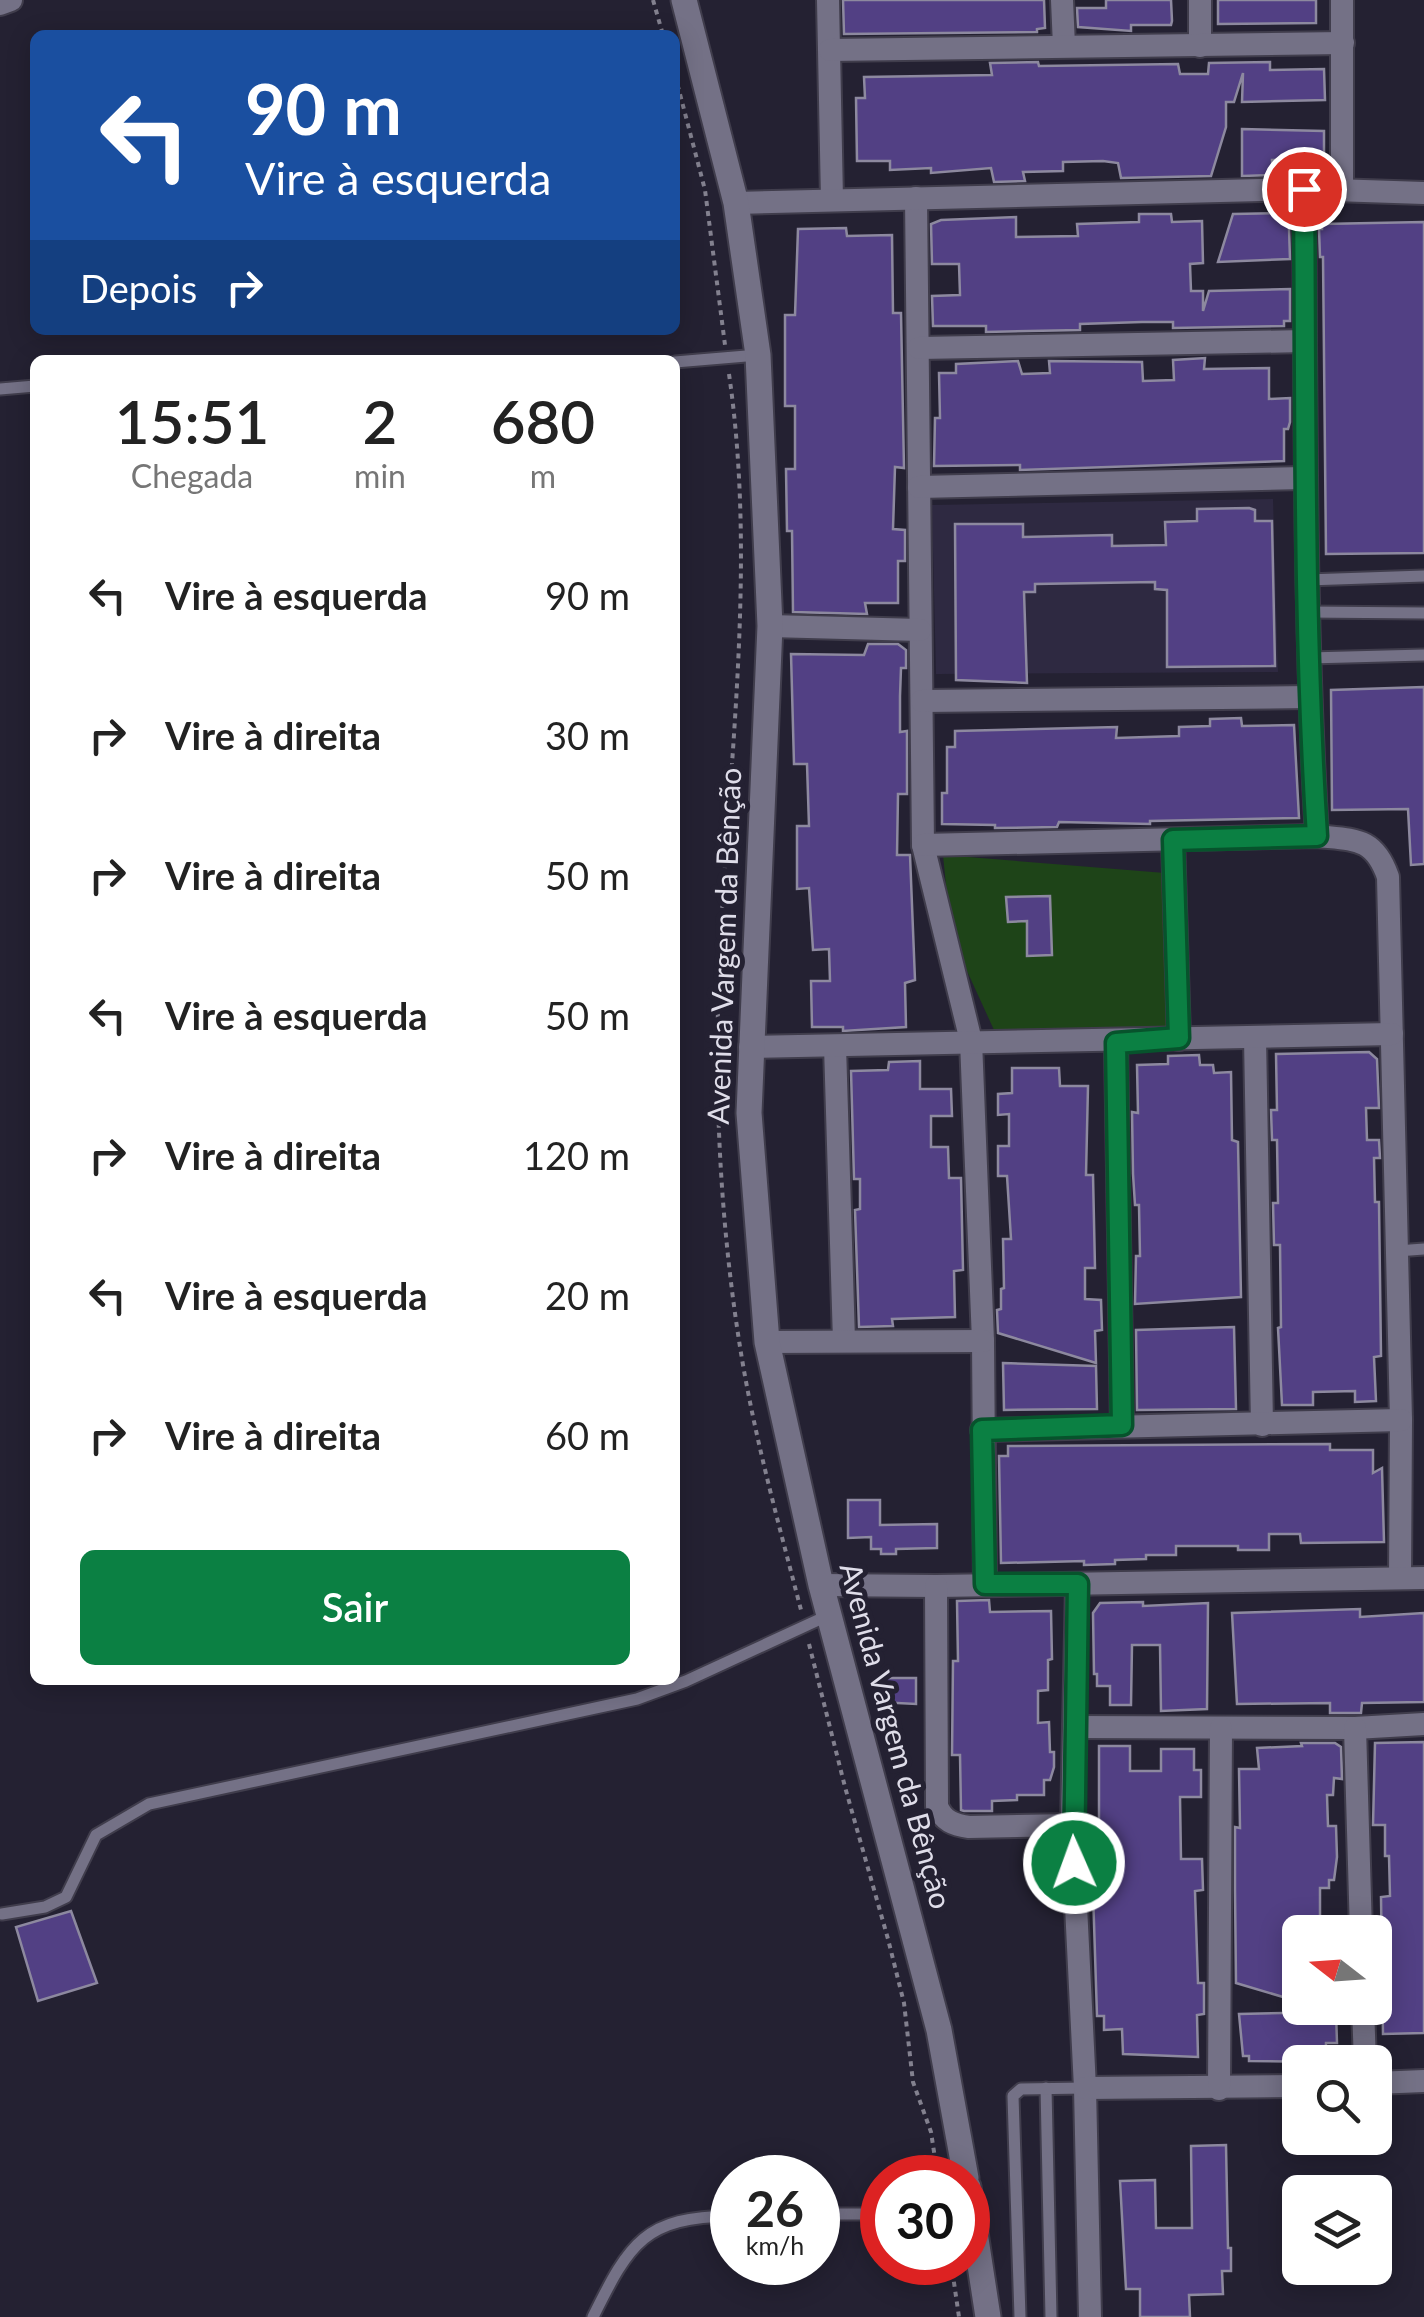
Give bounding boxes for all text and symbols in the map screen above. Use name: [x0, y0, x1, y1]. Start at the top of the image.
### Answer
text: 90 m: [245, 66, 402, 150]
icon: left: [80, 70, 210, 200]
pin: [1262, 147, 1347, 232]
text: Vire à esquerda: [245, 151, 551, 205]
icon: arrive: [1277, 162, 1332, 217]
icon: right: [217, 260, 272, 315]
text: Depois: [80, 265, 197, 311]
text: 15:51: [115, 385, 269, 457]
text: 2: [363, 385, 397, 457]
text: 680: [491, 385, 595, 457]
text: Chegada: [131, 456, 253, 495]
text: min: [354, 456, 406, 495]
text: m: [530, 456, 556, 495]
icon: left: [80, 568, 135, 623]
text: Vire à esquerda: [165, 572, 428, 618]
text: 90 m: [545, 572, 630, 618]
icon: right: [80, 708, 135, 763]
text: Vire à direita: [165, 712, 381, 758]
text: 30 m: [545, 712, 630, 758]
street label: Avenida Vargem da Bênção: [699, 767, 747, 1125]
icon: right: [80, 848, 135, 903]
text: Vire à direita: [165, 852, 381, 898]
text: 50 m: [545, 852, 630, 898]
icon: left: [80, 988, 135, 1043]
text: Vire à esquerda: [165, 992, 428, 1038]
text: 50 m: [545, 992, 630, 1038]
icon: right: [80, 1128, 135, 1183]
text: Vire à direita: [165, 1132, 381, 1178]
text: 120 m: [523, 1132, 630, 1178]
icon: left: [80, 1268, 135, 1323]
text: Vire à esquerda: [165, 1272, 428, 1318]
text: 20 m: [545, 1272, 630, 1318]
icon: right: [80, 1408, 135, 1463]
text: Vire à direita: [165, 1412, 381, 1458]
text: 60 m: [545, 1412, 630, 1458]
button: Sair: [80, 1550, 630, 1665]
street label: Avenida Vargem da Bênção: [833, 1558, 960, 1912]
position arrow: [1022, 1811, 1126, 1915]
north arrow: [1282, 1915, 1392, 2025]
map controls: [1282, 1915, 1392, 2285]
button: search: [1282, 2045, 1392, 2155]
speed limit sign: 30: [860, 2155, 990, 2285]
button: layers: [1282, 2175, 1392, 2285]
text: 26: [746, 2178, 804, 2238]
text: km/h: [746, 2230, 804, 2260]

